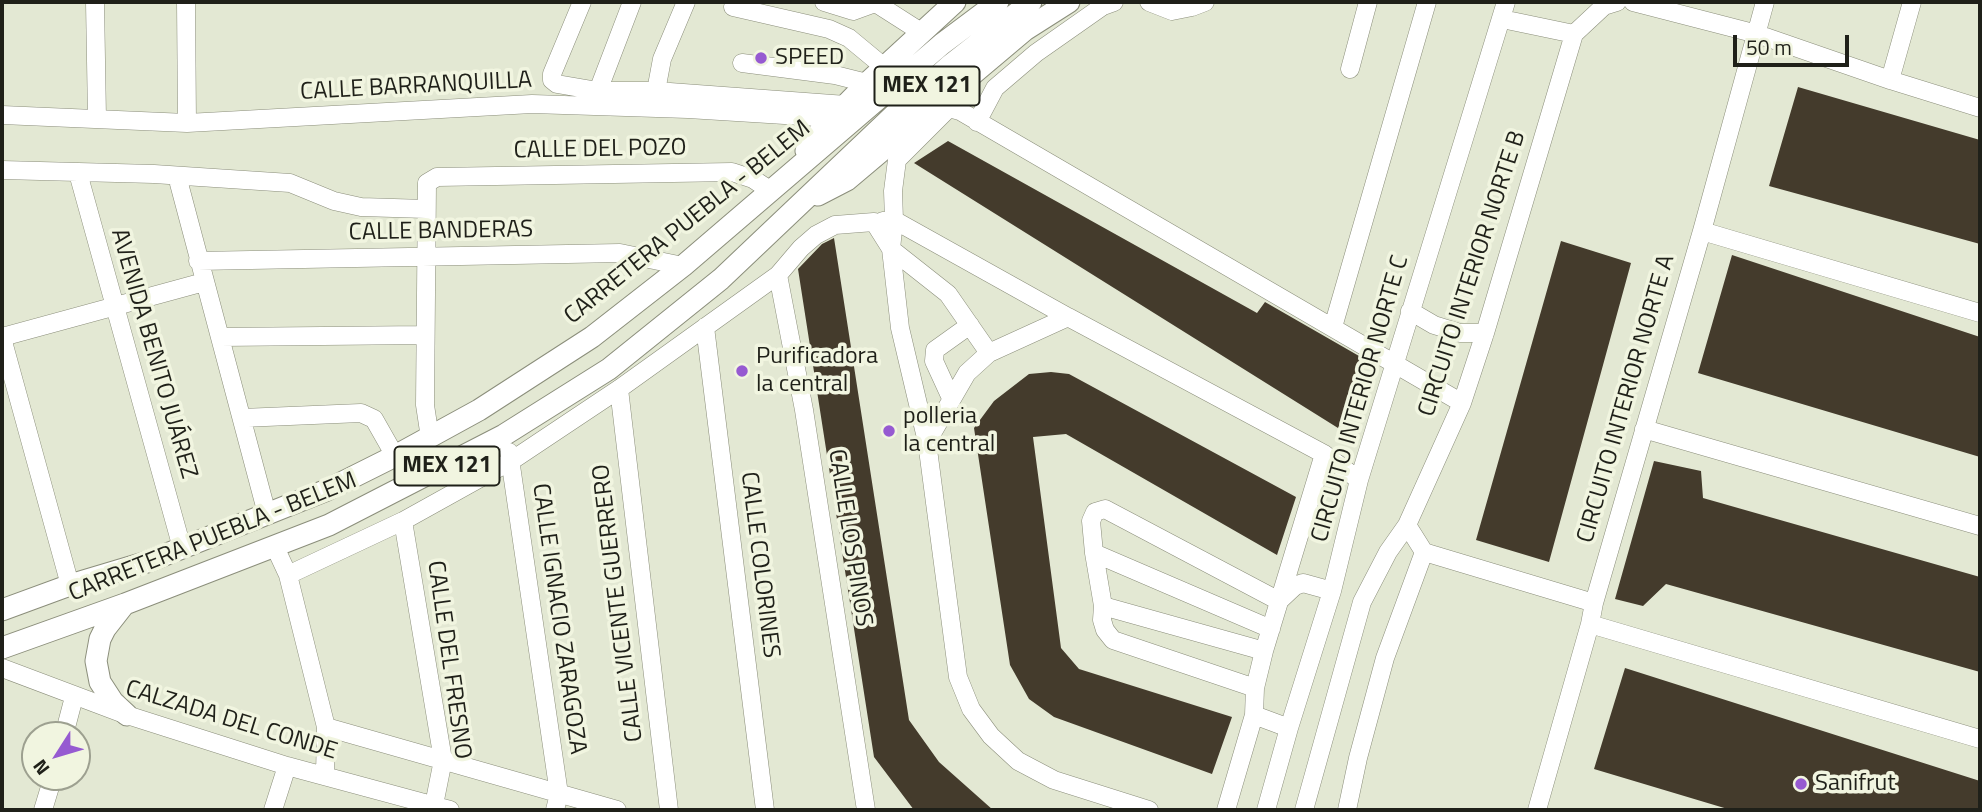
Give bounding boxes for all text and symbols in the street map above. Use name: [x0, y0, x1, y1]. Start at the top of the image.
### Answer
scale bar: [1737, 21, 1853, 65]
text: 50 m: [1746, 31, 1792, 63]
place label: SPEED: [775, 44, 844, 72]
marker: SPEED: [753, 50, 769, 66]
road number: MEX 121: [874, 66, 979, 106]
street label: CALLE BARRANQUILLA: [299, 67, 533, 107]
street label: CARRETERA PUEBLA - BELEM: [559, 115, 817, 331]
street label: CIRCUITO INTERIOR NORTE B: [1413, 128, 1533, 420]
street label: CALLE DEL POZO: [513, 134, 687, 166]
street label: CALLE BANDERAS: [349, 216, 533, 248]
street label: AVENIDA BENITO JUÁREZ: [104, 226, 202, 482]
street label: CIRCUITO INTERIOR NORTE C: [1306, 252, 1416, 546]
street label: CIRCUITO INTERIOR NORTE A: [1572, 252, 1682, 546]
place label: Purificadora la central: [756, 343, 878, 399]
marker: Purificadora la central: [734, 363, 750, 379]
place label: polleria la central: [903, 403, 995, 459]
marker: polleria la central: [881, 423, 897, 439]
road number: MEX 121: [394, 446, 500, 486]
street label: CALLE LOS PINOS: [821, 447, 877, 629]
street label: CALLE VICENTE GUERRERO: [588, 463, 650, 743]
street label: CARRETERA PUEBLA - BELEM: [65, 467, 361, 609]
street label: CALLE COLORINES: [733, 470, 785, 660]
street label: CALLE IGNACIO ZARAGOZA: [525, 482, 591, 756]
street label: CALLE DEL FRESNO: [420, 559, 476, 761]
street label: CALZADA DEL CONDE: [122, 675, 340, 767]
north arrow: [21, 721, 91, 791]
text: N: [25, 754, 56, 782]
place label: Sanifrut: [1815, 770, 1896, 798]
marker: Sanifrut: [1793, 776, 1809, 792]

